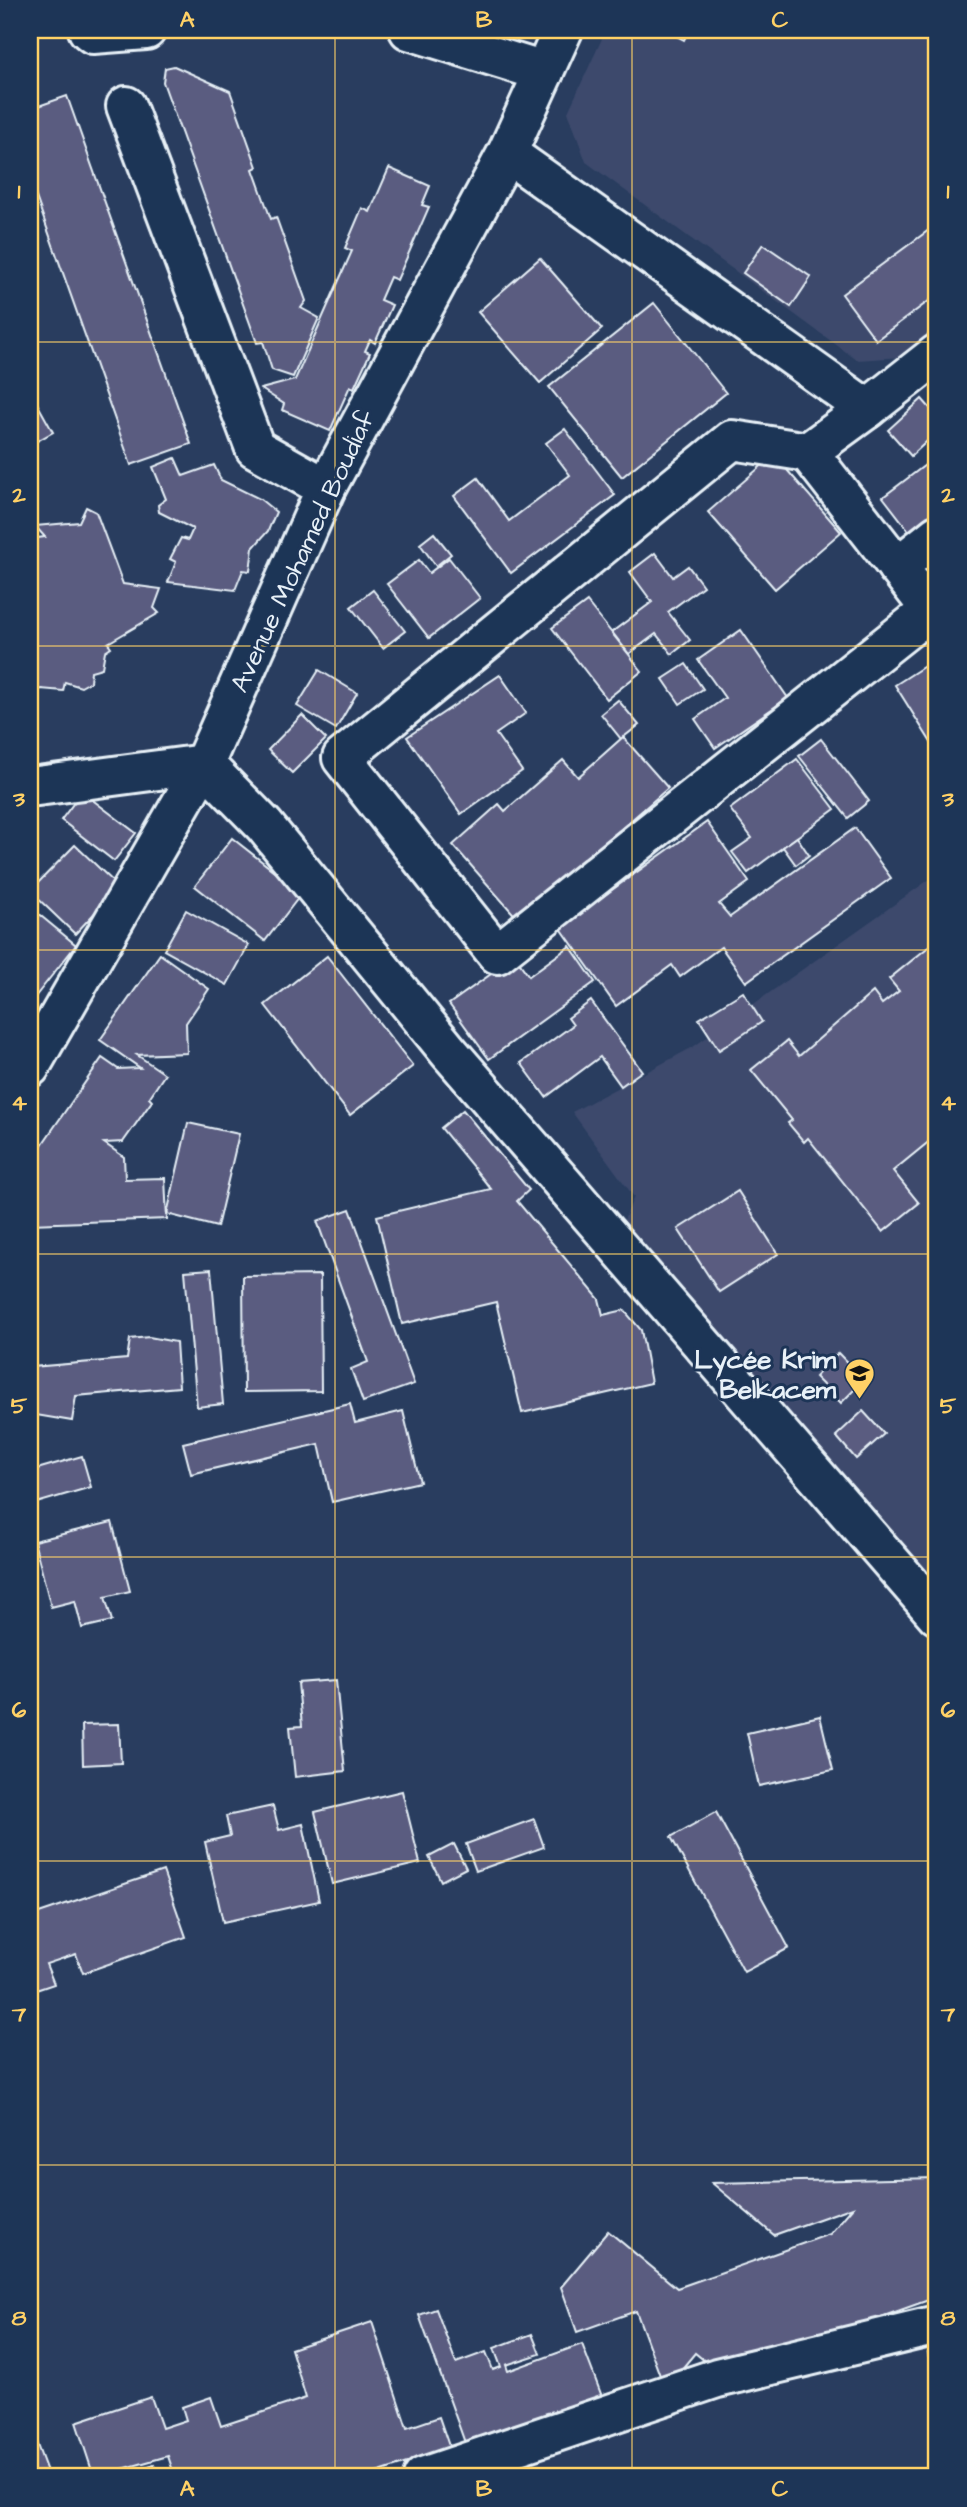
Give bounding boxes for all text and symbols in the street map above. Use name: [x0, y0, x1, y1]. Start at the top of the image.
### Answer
text: A: [180, 4, 195, 36]
text: B: [476, 4, 493, 36]
text: C: [772, 4, 789, 36]
text: 1: [18, 175, 21, 207]
text: 1: [947, 175, 950, 207]
street label: Avenue Mohamed Boudiaf: [222, 404, 384, 698]
text: 2: [11, 479, 26, 511]
text: 2: [940, 479, 955, 511]
text: 3: [12, 783, 25, 815]
text: 3: [941, 783, 954, 815]
text: 4: [11, 1087, 27, 1119]
text: 4: [940, 1087, 956, 1119]
place label: Lycée Krim Belkacem: [694, 1342, 837, 1408]
school or university icon: Lycée Krim Belkacem: [842, 1357, 876, 1401]
text: 5: [11, 1390, 28, 1422]
text: 5: [940, 1390, 957, 1422]
text: 6: [12, 1694, 27, 1726]
text: 6: [941, 1694, 956, 1726]
text: 7: [11, 1998, 27, 2030]
text: 7: [940, 1998, 956, 2030]
text: 8: [12, 2302, 27, 2334]
text: 8: [941, 2302, 956, 2334]
text: A: [180, 2473, 195, 2505]
text: B: [476, 2473, 493, 2505]
text: C: [772, 2473, 789, 2505]

